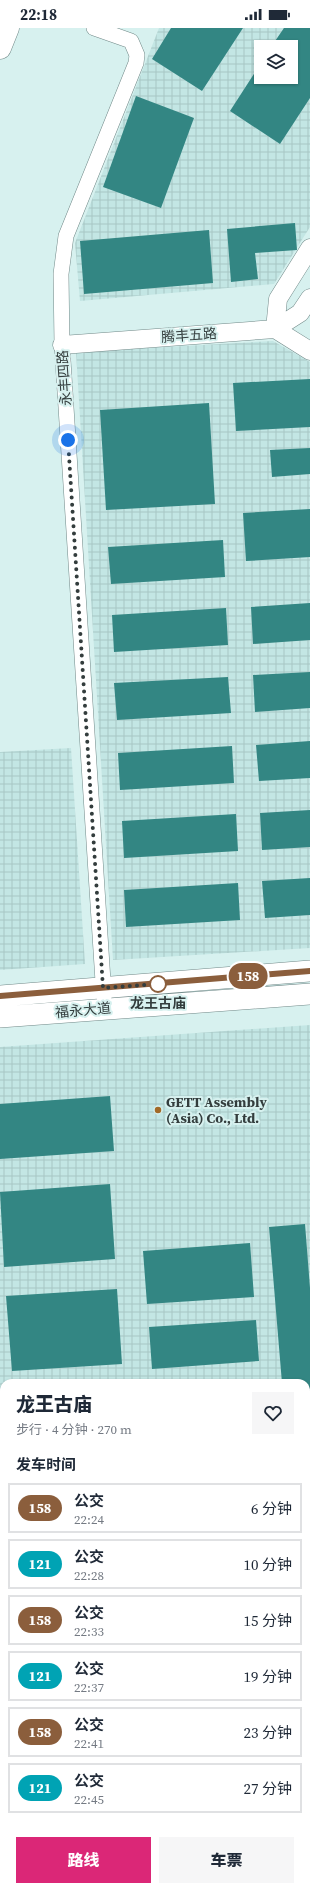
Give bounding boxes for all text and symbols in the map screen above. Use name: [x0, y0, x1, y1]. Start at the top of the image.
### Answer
text: 22:18: [20, 4, 57, 25]
map controls: [254, 40, 298, 84]
button: layers: [254, 40, 298, 84]
street label: 腾丰五路: [160, 323, 218, 347]
street label: 永丰四路: [52, 349, 76, 407]
your location: [58, 430, 78, 450]
line badge: 158: [225, 963, 271, 989]
text: 158: [237, 966, 259, 986]
marker: 龙王古庙: [149, 975, 167, 993]
place label: 龙王古庙: [130, 993, 186, 1013]
street label: 福永大道: [54, 998, 112, 1022]
place label: GETT Assembly (Asia) Co., Ltd.: [166, 1092, 267, 1128]
marker: GETT Assembly (Asia) Co., Ltd.: [153, 1105, 163, 1115]
text: 龙王古庙: [16, 1391, 92, 1417]
button: heart: [252, 1392, 294, 1434]
text: 步行 · 4 分钟 · 270 m: [16, 1421, 132, 1438]
text: 发车时间: [16, 1454, 76, 1475]
text: 公交: [74, 1490, 104, 1511]
text: 158: [29, 1498, 51, 1518]
text: 6 分钟: [251, 1498, 292, 1519]
text: 22:24: [74, 1511, 104, 1528]
text: 公交: [74, 1546, 104, 1567]
text: 121: [29, 1554, 51, 1574]
text: 10 分钟: [244, 1554, 292, 1575]
text: 22:28: [74, 1567, 104, 1584]
text: 公交: [74, 1602, 104, 1623]
text: 158: [29, 1610, 51, 1630]
text: 15 分钟: [244, 1610, 292, 1631]
text: 22:33: [74, 1623, 104, 1640]
text: 公交: [74, 1658, 104, 1679]
text: 121: [29, 1666, 51, 1686]
text: 19 分钟: [244, 1666, 292, 1687]
text: 22:37: [74, 1679, 104, 1696]
text: 公交: [74, 1714, 104, 1735]
text: 158: [29, 1722, 51, 1742]
text: 23 分钟: [244, 1722, 292, 1743]
text: 22:41: [74, 1735, 104, 1752]
text: 公交: [74, 1770, 104, 1791]
text: 121: [29, 1778, 51, 1798]
text: 27 分钟: [244, 1778, 292, 1799]
text: 22:45: [74, 1791, 104, 1808]
button: 路线: [16, 1837, 151, 1883]
button: 车票: [159, 1837, 294, 1883]

